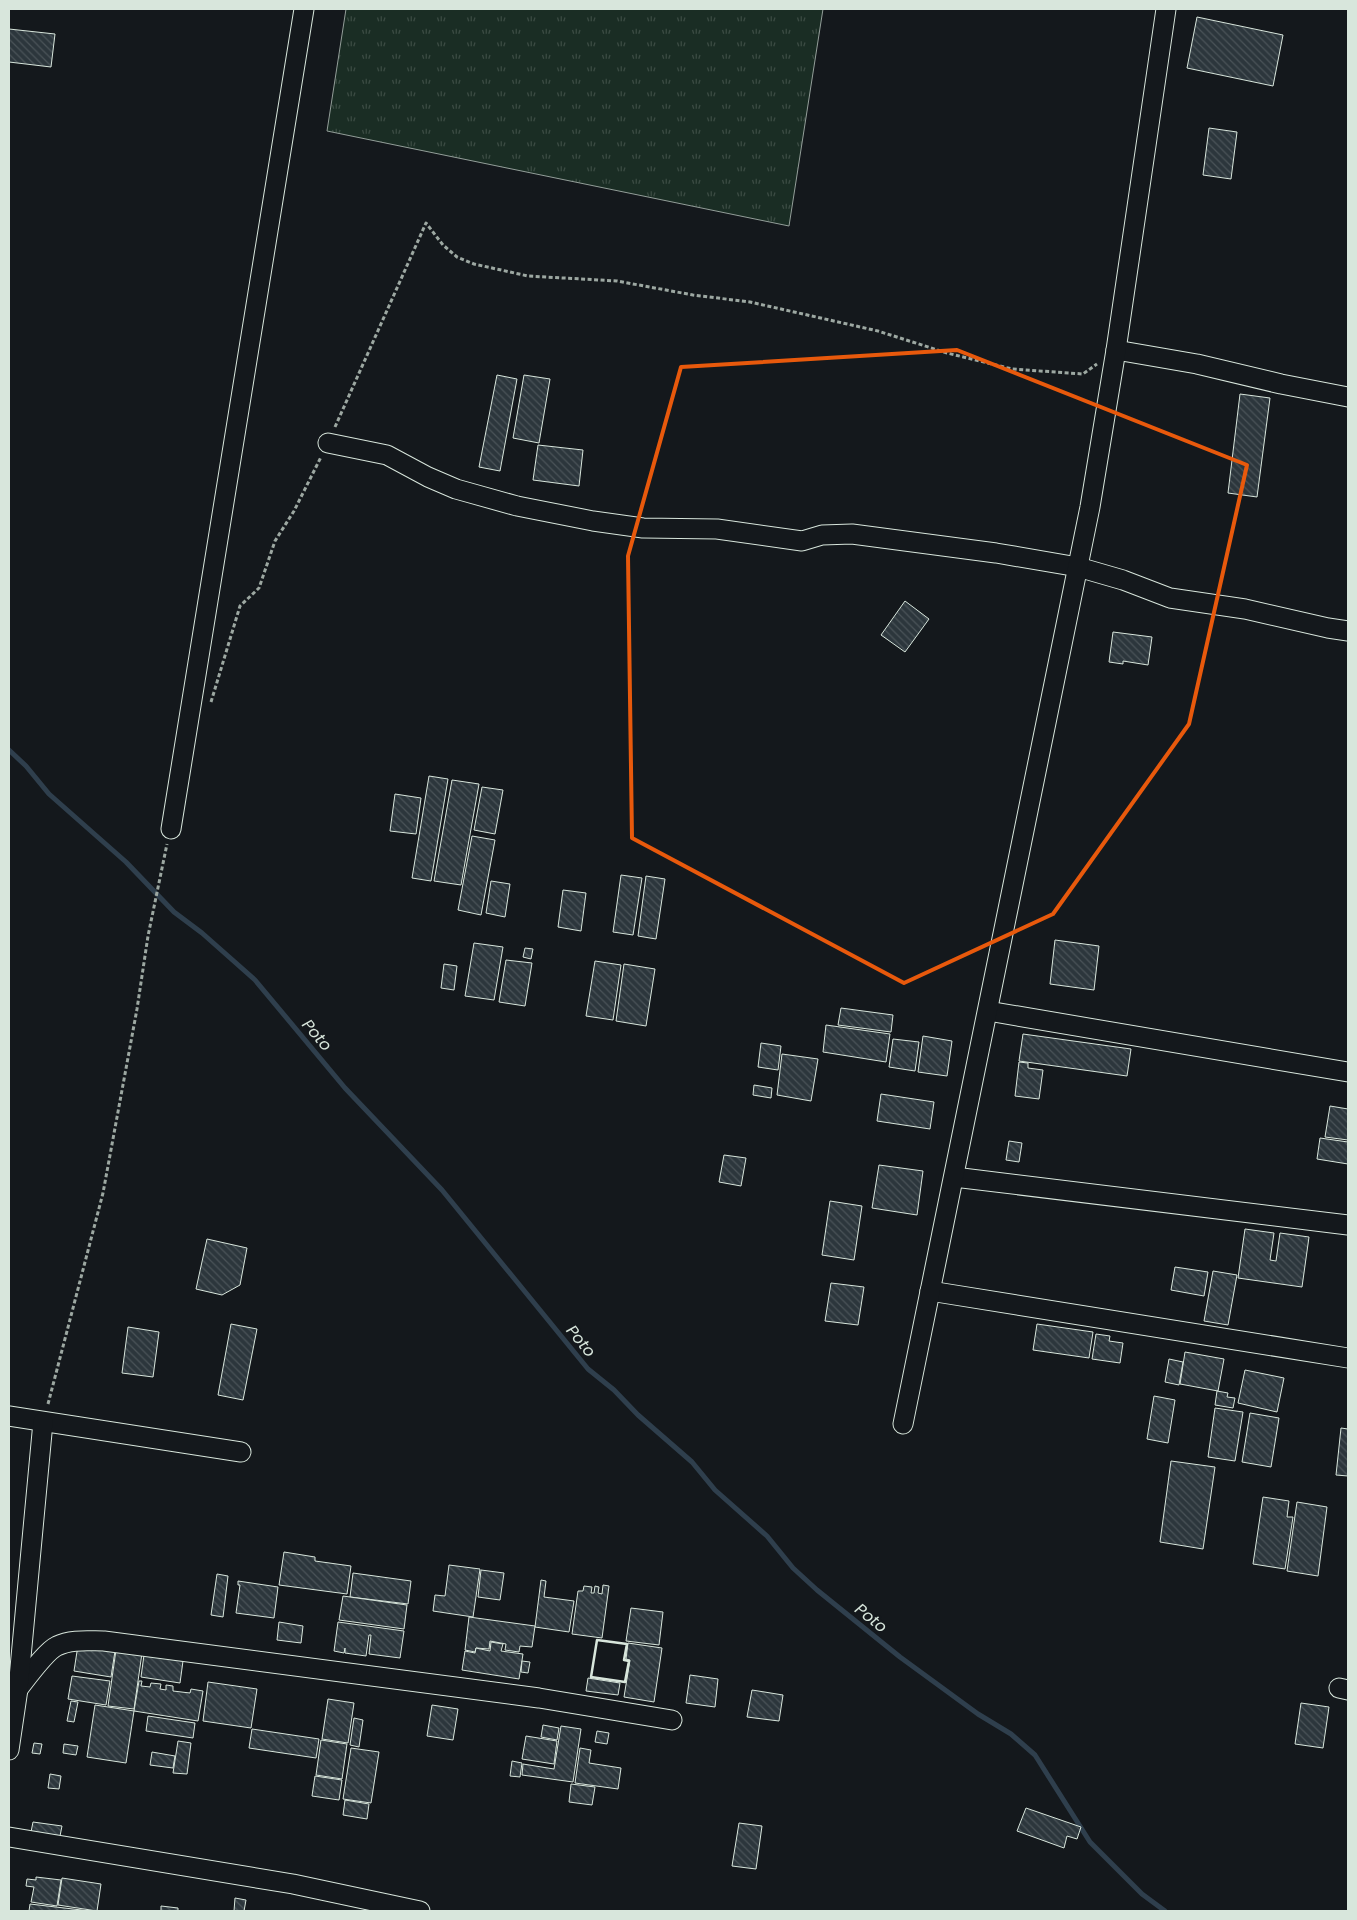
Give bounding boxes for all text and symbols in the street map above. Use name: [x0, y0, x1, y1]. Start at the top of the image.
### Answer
water label: Poto: [297, 1014, 337, 1056]
water label: Poto: [561, 1320, 601, 1362]
water label: Poto: [850, 1598, 892, 1638]

